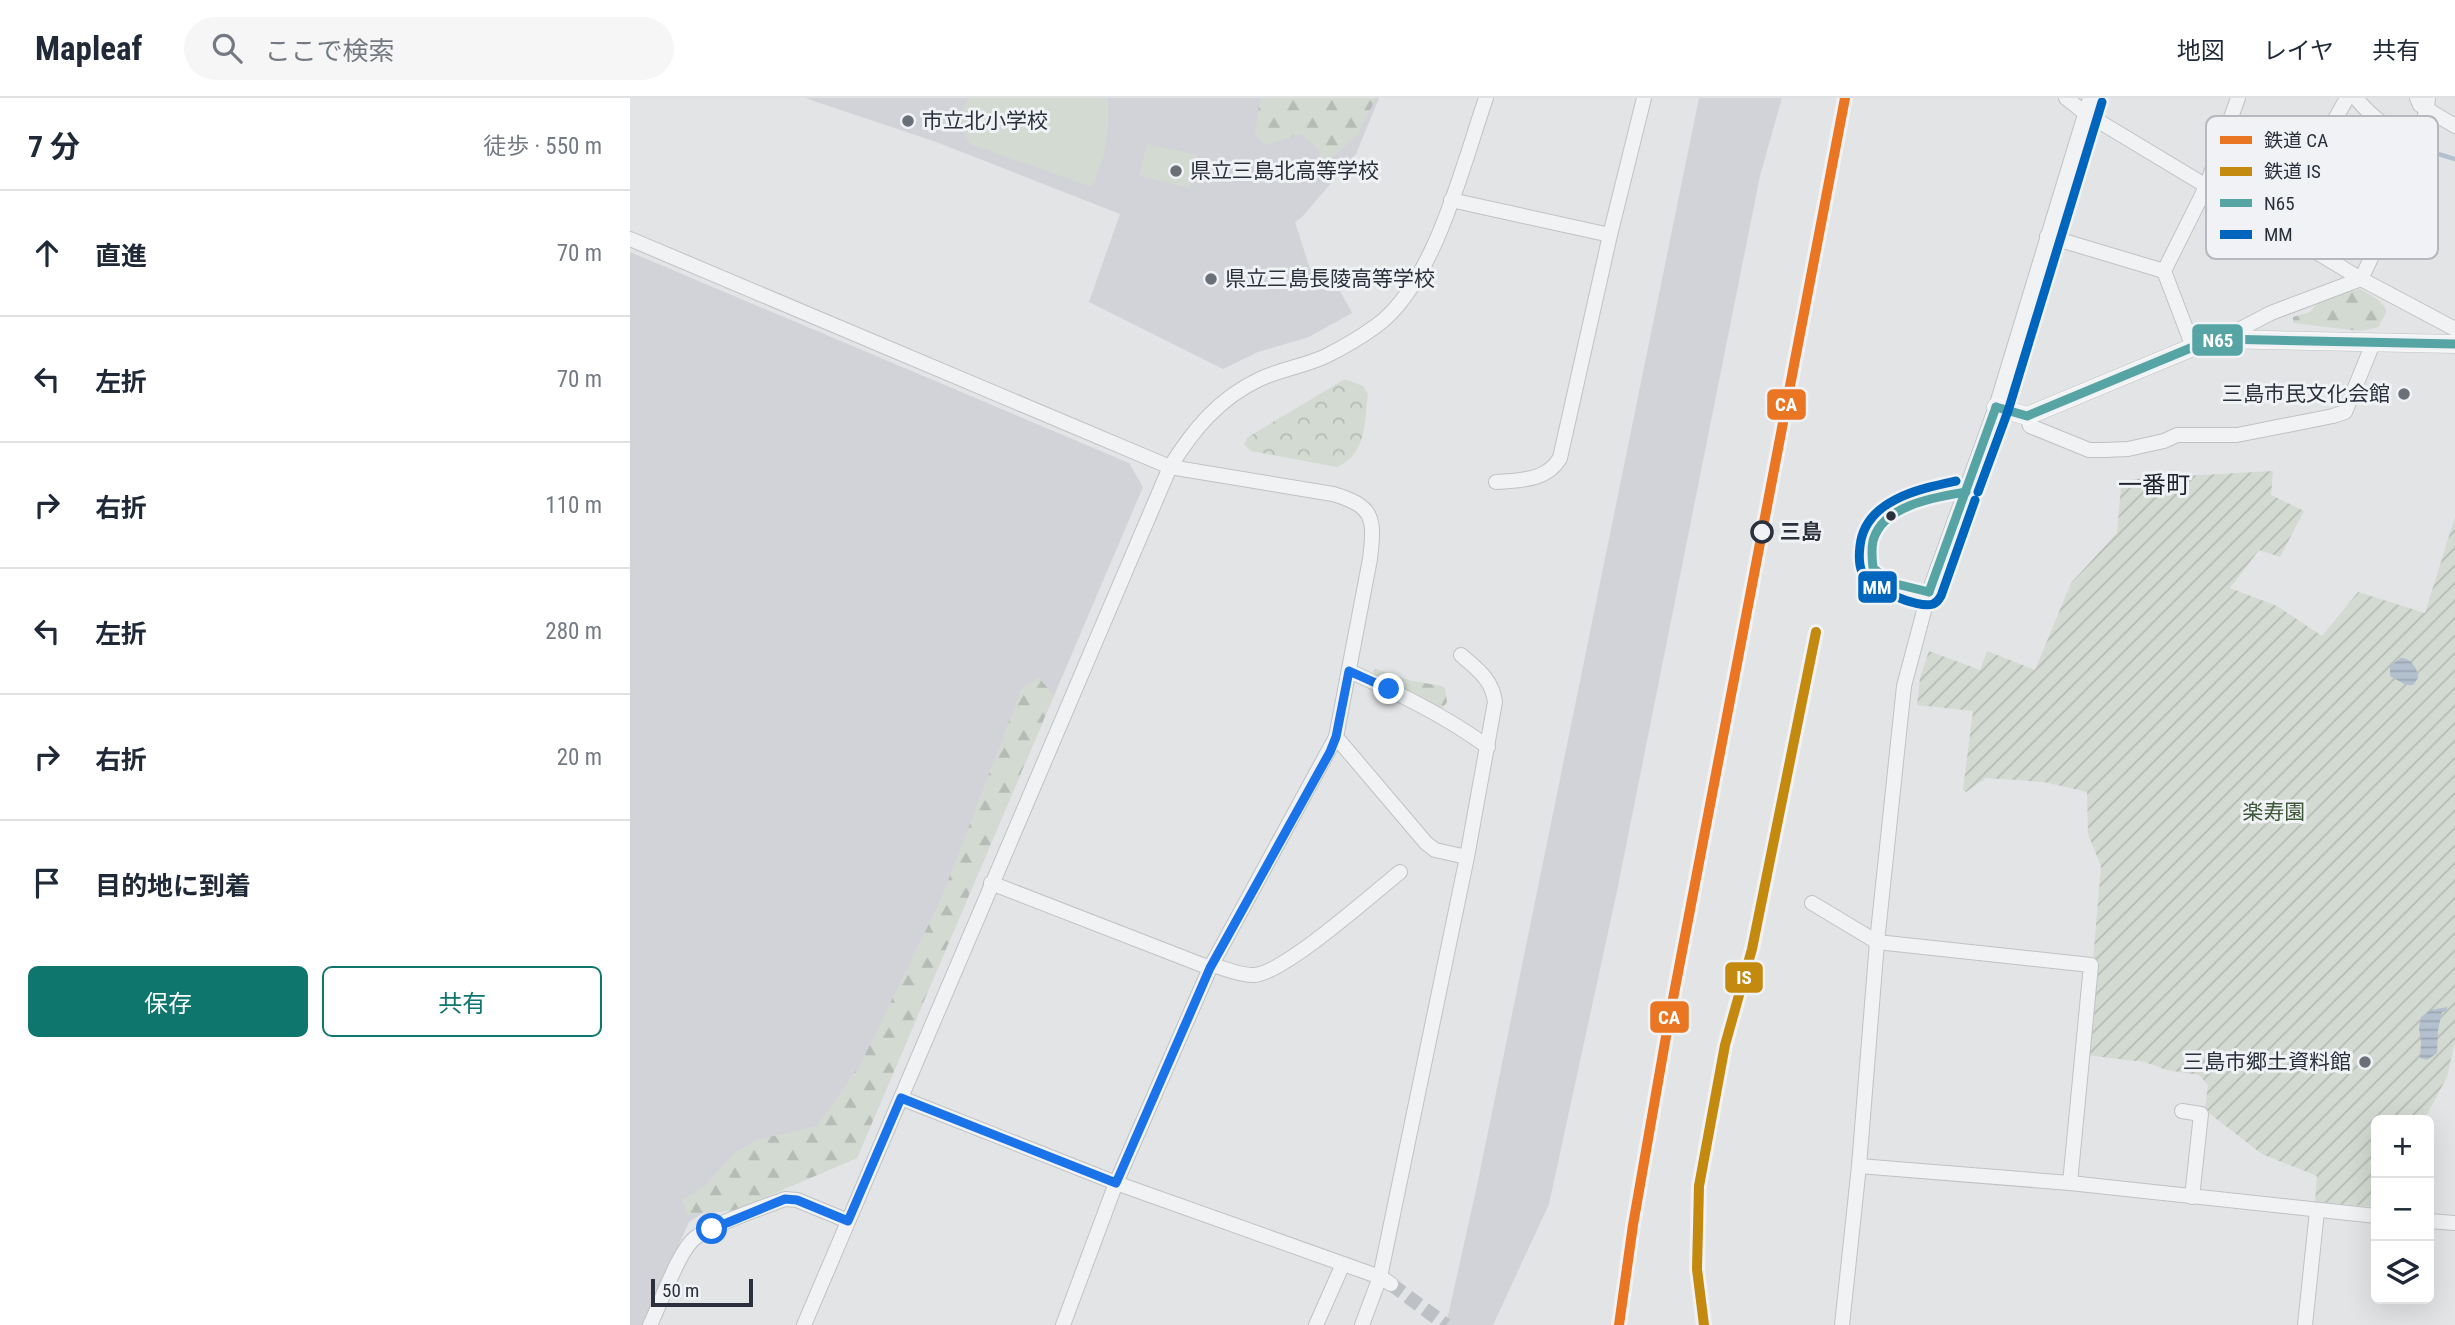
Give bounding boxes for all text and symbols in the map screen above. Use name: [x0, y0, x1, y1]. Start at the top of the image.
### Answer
search box: [184, 17, 674, 80]
text: Mapleaf: [35, 29, 142, 68]
icon: search: [208, 29, 246, 67]
text: ここで検索: [264, 36, 394, 66]
text: 地図: [2177, 37, 2225, 65]
text: レイヤ: [2263, 37, 2334, 65]
text: 共有: [2372, 37, 2420, 65]
place label: 市立北小学校: [922, 109, 1048, 133]
marker: 市立北小学校: [900, 113, 916, 129]
legend: [2206, 116, 2438, 259]
text: 7 分: [28, 129, 80, 164]
text: 鉄道 CA: [2264, 129, 2328, 152]
text: 徒歩 · 550 m: [483, 133, 602, 160]
place label: 県立三島北高等学校: [1190, 159, 1379, 183]
text: 鉄道 IS: [2264, 160, 2321, 183]
marker: 県立三島北高等学校: [1168, 163, 1184, 179]
text: N65: [2264, 192, 2295, 215]
text: MM: [2264, 223, 2293, 246]
icon: ahead: [28, 234, 66, 272]
text: 70 m: [557, 240, 602, 267]
text: 直進: [95, 241, 147, 271]
place label: 県立三島長陵高等学校: [1225, 267, 1435, 291]
marker: 県立三島長陵高等学校: [1203, 271, 1219, 287]
line badge: N65: [2191, 323, 2244, 357]
text: N65: [2203, 329, 2233, 352]
icon: left: [28, 360, 66, 398]
text: 70 m: [557, 366, 602, 393]
text: 左折: [95, 367, 147, 397]
place label: 三島市民文化会館: [2222, 382, 2390, 406]
marker: 三島市民文化会館: [2396, 386, 2412, 402]
line badge: CA: [1766, 388, 1807, 421]
text: CA: [1775, 393, 1798, 416]
district label: 一番町: [2118, 471, 2190, 499]
icon: right: [28, 486, 66, 524]
text: 110 m: [545, 492, 602, 519]
text: 右折: [95, 493, 147, 523]
unlabelled marker: [1884, 509, 1898, 523]
place label: 三島: [1780, 520, 1822, 544]
marker: 三島: [1751, 521, 1773, 543]
line badge: MM: [1857, 570, 1898, 604]
text: MM: [1863, 576, 1891, 599]
icon: left: [28, 612, 66, 650]
text: 280 m: [545, 618, 602, 645]
text: 左折: [95, 619, 147, 649]
route end: [1373, 673, 1404, 704]
icon: right: [28, 738, 66, 776]
text: 20 m: [557, 744, 602, 771]
text: 右折: [95, 745, 147, 775]
park label: 楽寿園: [2243, 800, 2306, 824]
icon: arrive: [28, 864, 66, 902]
text: 目的地に到着: [95, 871, 251, 901]
line badge: IS: [1724, 961, 1764, 994]
button: 保存: [28, 966, 308, 1037]
button: 共有: [322, 966, 602, 1037]
text: IS: [1736, 966, 1752, 989]
line badge: CA: [1649, 1000, 1690, 1034]
text: CA: [1658, 1006, 1681, 1029]
place label: 三島市郷土資料館: [2183, 1050, 2351, 1074]
marker: 三島市郷土資料館: [2357, 1054, 2373, 1070]
map controls: [2371, 1115, 2434, 1304]
button: +: [2371, 1115, 2434, 1178]
button: −: [2371, 1178, 2434, 1241]
route start: [696, 1213, 727, 1244]
button: layers: [2371, 1241, 2434, 1304]
scale bar: [651, 1276, 752, 1308]
text: 50 m: [662, 1279, 699, 1302]

